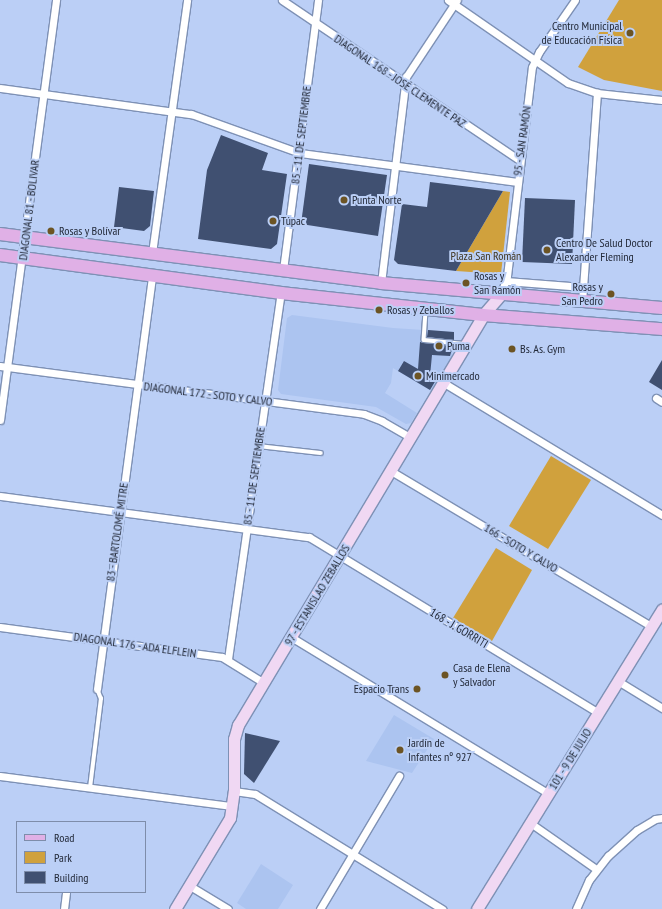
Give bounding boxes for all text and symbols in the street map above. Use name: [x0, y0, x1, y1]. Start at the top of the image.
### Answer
place label: Centro Municipal de Educación Física: [542, 19, 622, 47]
marker: Centro Municipal de Educación Física: [625, 28, 635, 38]
street label: DIAGONAL 168 - JOSÉ CLEMENTE PAZ: [331, 31, 469, 131]
street label: 85 - 11 DE SEPTIEMBRE: [288, 85, 314, 185]
street label: 95 - SAN RAMÓN: [510, 105, 534, 177]
street label: DIAGONAL 81 - BOLIVAR: [16, 158, 42, 262]
place label: Punta Norte: [352, 193, 402, 207]
marker: Punta Norte: [339, 195, 349, 205]
place label: Túpac: [281, 214, 305, 228]
marker: Túpac: [268, 216, 278, 226]
place label: Rosas y Bolívar: [59, 224, 121, 238]
marker: Rosas y Bolívar: [46, 226, 56, 236]
place label: Centro De Salud Doctor Alexander Fleming: [556, 236, 653, 264]
marker: Centro De Salud Doctor Alexander Fleming: [541, 244, 553, 256]
park label: Plaza San Román: [451, 249, 521, 263]
place label: Rosas y San Ramón: [474, 269, 521, 297]
marker: Rosas y San Ramón: [461, 278, 471, 288]
place label: Rosas y San Pedro: [562, 280, 603, 308]
marker: Rosas y San Pedro: [606, 289, 616, 299]
place label: Rosas y Zeballos: [387, 303, 455, 317]
marker: Rosas y Zeballos: [374, 305, 384, 315]
place label: Puma: [447, 339, 470, 353]
marker: Puma: [434, 341, 444, 351]
place label: Bs. As. Gym: [520, 342, 567, 356]
marker: Bs. As. Gym: [507, 344, 517, 354]
place label: Minimercado: [426, 369, 480, 383]
marker: Minimercado: [413, 371, 423, 381]
street label: DIAGONAL 172 - SOTO Y CALVO: [142, 379, 274, 409]
street label: 85 - 11 DE SEPTIEMBRE: [240, 426, 268, 526]
street label: 83 - BARTOLOMÉ MITRE: [103, 481, 131, 583]
street label: 166 - SOTO Y CALVO: [481, 520, 561, 576]
street label: 97 - ESTANISLAO ZEBALLOS: [281, 541, 353, 649]
street label: 168 - J. GORRITI: [426, 604, 492, 652]
street label: DIAGONAL 176 - ADA ELFLEIN: [72, 629, 198, 661]
place label: Casa de Elena y Salvador: [453, 661, 510, 689]
marker: Casa de Elena y Salvador: [440, 670, 450, 680]
place label: Espacio Trans: [353, 682, 409, 696]
marker: Espacio Trans: [412, 684, 422, 694]
street label: 101 - 9 DE JULIO: [545, 725, 595, 793]
place label: Jardín de Infantes nº 927: [408, 736, 472, 764]
marker: Jardín de Infantes nº 927: [395, 745, 405, 755]
legend: [16, 821, 146, 893]
text: Road: [54, 830, 74, 845]
text: Park: [54, 850, 72, 865]
text: Building: [54, 870, 89, 885]

